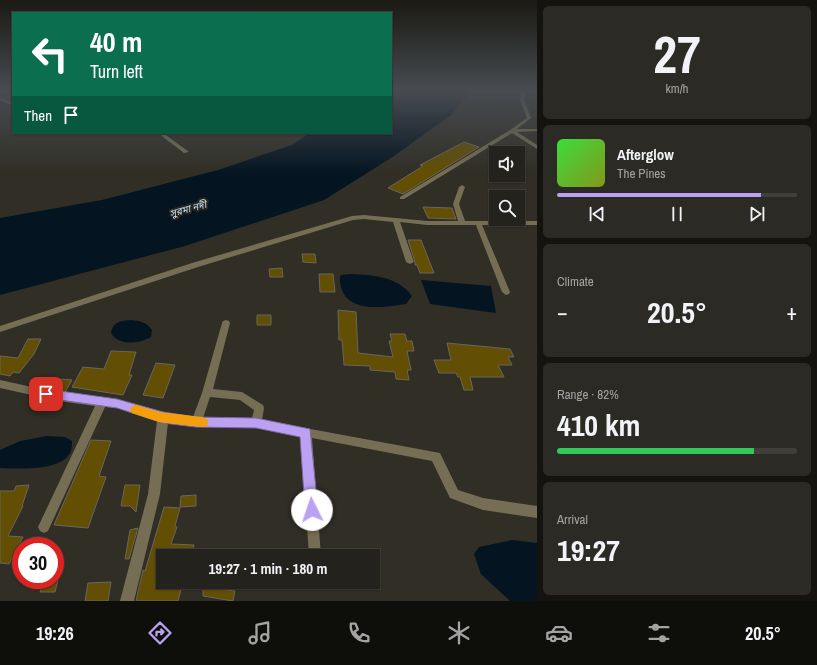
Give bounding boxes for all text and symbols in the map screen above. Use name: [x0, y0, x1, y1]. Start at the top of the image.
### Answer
text: 27: [653, 19, 701, 89]
text: 40 m: [90, 23, 142, 61]
icon: left: [24, 28, 76, 80]
text: Turn left: [90, 59, 143, 84]
text: km/h: [665, 80, 689, 97]
icon: arrive: [60, 104, 82, 126]
text: Then: [24, 105, 52, 126]
text: Afterglow: [617, 144, 674, 165]
map controls: [489, 146, 525, 226]
button: sound: [489, 146, 525, 182]
text: The Pines: [617, 165, 666, 182]
button: search: [489, 190, 525, 226]
water label: সুরমা নদী: [168, 197, 210, 220]
icon: previous: [586, 203, 608, 225]
icon: pause: [666, 203, 688, 225]
icon: next: [746, 203, 768, 225]
text: Climate: [557, 273, 594, 290]
text: 20.5°: [647, 292, 707, 332]
text: −: [557, 297, 568, 327]
text: +: [786, 297, 797, 327]
pin: [29, 377, 63, 411]
icon: arrive: [35, 383, 57, 405]
text: Range · 82%: [557, 386, 619, 403]
text: 410 km: [557, 405, 640, 445]
position arrow: [291, 489, 333, 531]
text: Arrival: [557, 511, 588, 528]
text: 19:27: [557, 530, 620, 570]
speed limit sign: 30: [12, 537, 64, 589]
text: 19:27 · 1 min · 180 m: [209, 558, 327, 579]
icon: directions: [146, 619, 174, 647]
icon: music: [246, 619, 274, 647]
icon: phone: [345, 619, 373, 647]
icon: climate: [445, 619, 473, 647]
icon: car: [545, 619, 573, 647]
icon: filters: [645, 619, 673, 647]
text: 19:26: [36, 621, 74, 646]
text: 20.5°: [745, 621, 781, 646]

